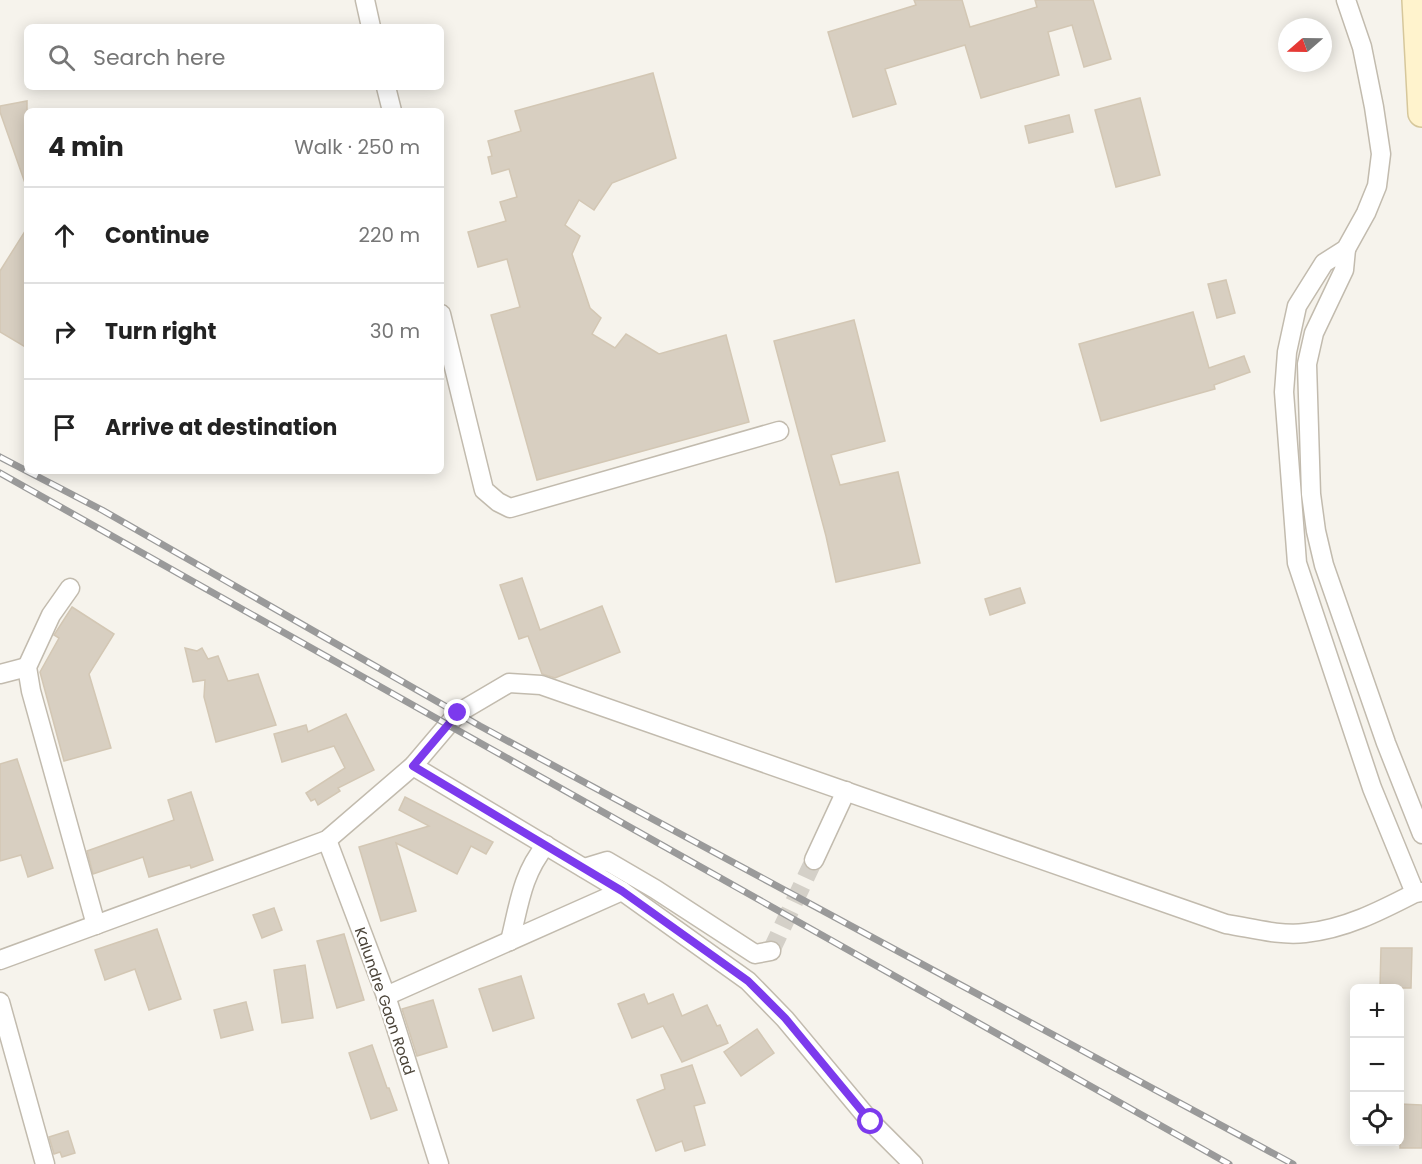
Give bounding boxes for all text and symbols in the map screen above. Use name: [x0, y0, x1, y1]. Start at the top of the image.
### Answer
north arrow: [1278, 18, 1332, 72]
search box: [24, 24, 444, 90]
icon: search: [45, 41, 78, 74]
text: Search here: [93, 42, 226, 73]
text: 4 min: [48, 129, 124, 165]
text: Walk · 250 m: [294, 133, 420, 161]
icon: ahead: [48, 219, 81, 252]
text: Continue: [105, 220, 209, 251]
text: 220 m: [359, 221, 420, 249]
icon: right: [48, 315, 81, 348]
text: Turn right: [105, 316, 216, 347]
text: 30 m: [370, 317, 420, 345]
icon: arrive: [48, 411, 81, 444]
text: Arrive at destination: [105, 412, 337, 443]
route end: [444, 699, 470, 725]
street label: Kalundre Gaon Road: [350, 924, 420, 1078]
map controls: [1350, 984, 1404, 1146]
button: +: [1350, 984, 1404, 1038]
button: −: [1350, 1038, 1404, 1092]
button: locate: [1350, 1092, 1404, 1146]
route start: [857, 1108, 883, 1134]

